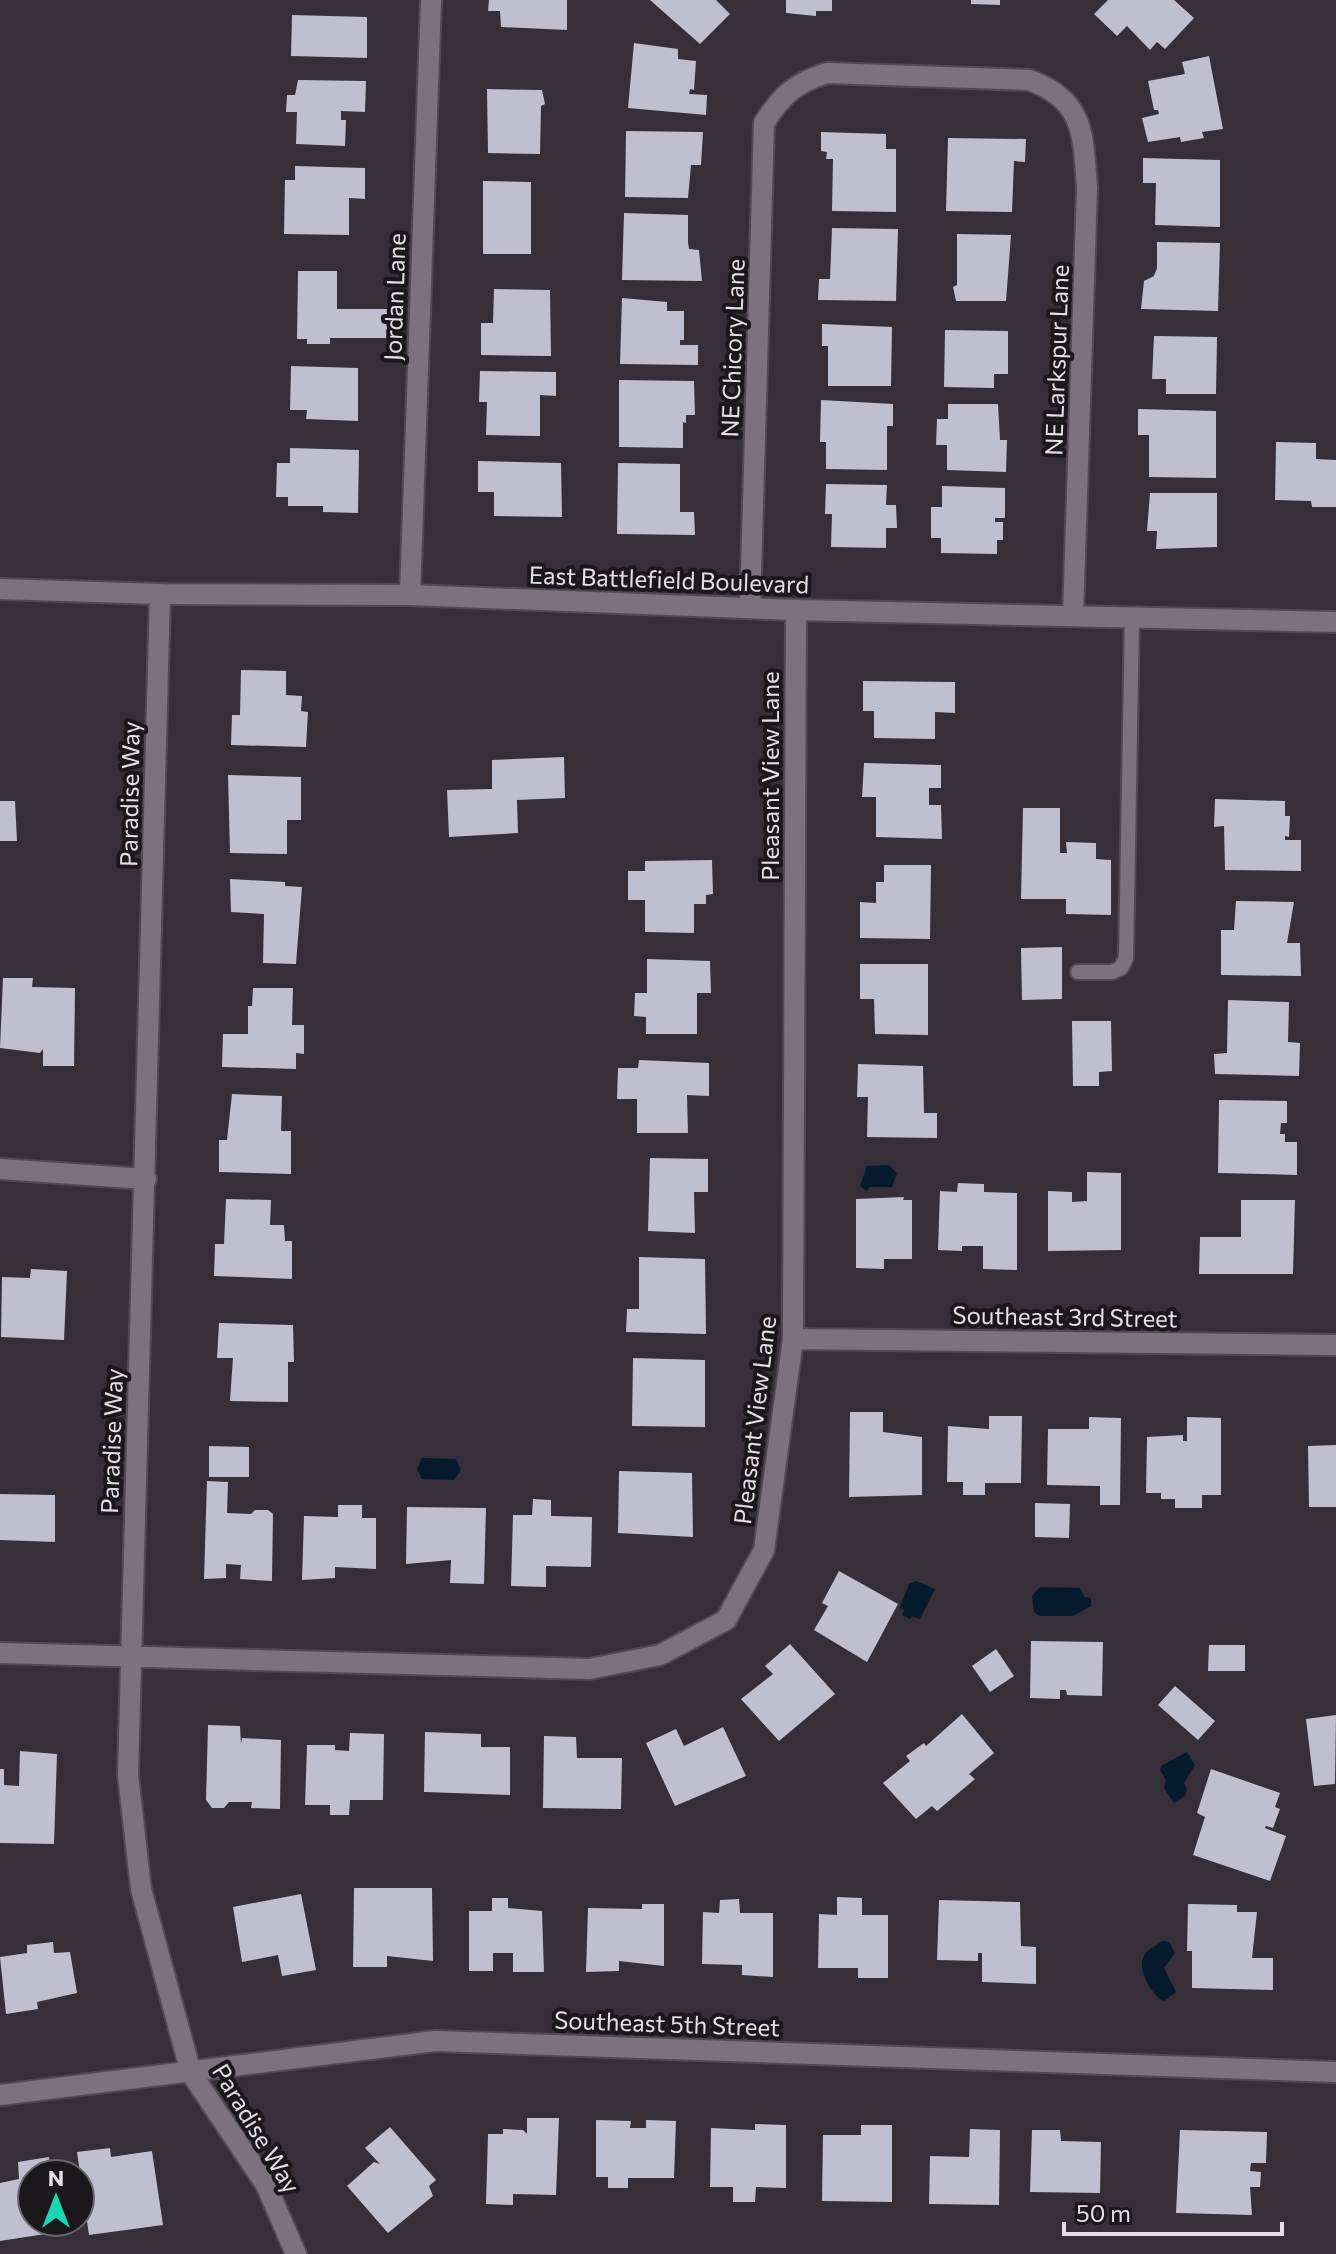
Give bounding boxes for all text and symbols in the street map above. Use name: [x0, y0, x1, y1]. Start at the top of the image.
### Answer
street label: Jordan Lane: [377, 233, 411, 361]
street label: NE Chicory Lane: [714, 258, 750, 438]
street label: NE Larkspur Lane: [1038, 264, 1074, 456]
street label: East Battlefield Boulevard: [528, 560, 810, 598]
street label: Pleasant View Lane: [755, 671, 784, 881]
street label: Paradise Way: [113, 721, 145, 867]
street label: Southeast 3rd Street: [952, 1300, 1178, 1332]
street label: Pleasant View Lane: [727, 1314, 781, 1526]
street label: Paradise Way: [94, 1368, 128, 1514]
street label: Southeast 5th Street: [554, 2005, 780, 2041]
street label: Paradise Way: [207, 2058, 307, 2198]
north arrow: [16, 2158, 96, 2238]
text: N: [48, 2164, 64, 2191]
scale bar: [1064, 2186, 1282, 2236]
text: 50 m: [1076, 2198, 1131, 2227]

